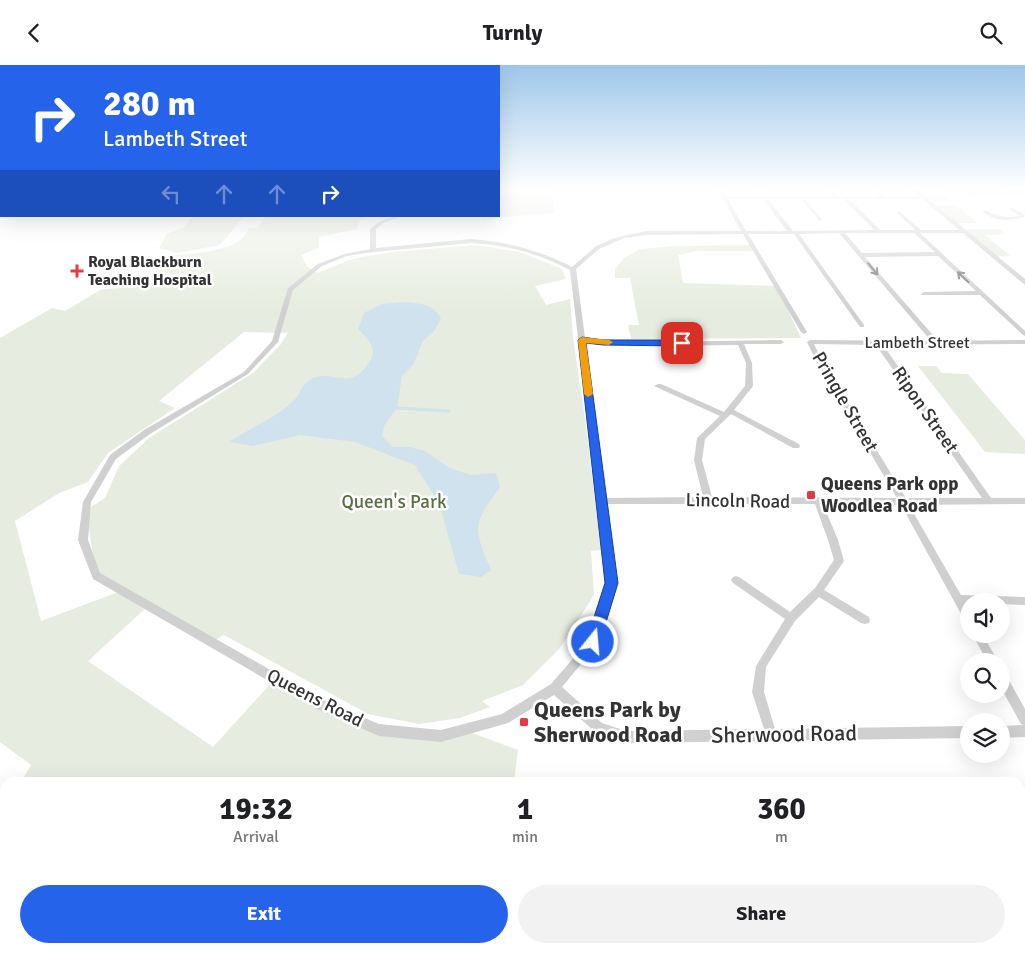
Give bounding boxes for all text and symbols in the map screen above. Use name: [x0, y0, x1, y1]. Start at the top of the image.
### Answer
icon: back: [20, 19, 48, 47]
text: Turnly: [483, 19, 542, 46]
icon: search: [977, 19, 1005, 47]
text: 280 m: [103, 82, 196, 125]
icon: right: [20, 85, 85, 150]
text: Lambeth Street: [103, 125, 247, 152]
icon: left: [157, 180, 185, 208]
icon: ahead: [210, 180, 238, 208]
icon: ahead: [263, 180, 291, 208]
icon: right: [316, 180, 344, 208]
place label: Royal Blackburn Teaching Hospital: [88, 252, 212, 290]
one-way arrow: [867, 263, 879, 276]
marker: Royal Blackburn Teaching Hospital: [70, 264, 84, 278]
one-way arrow: [957, 271, 970, 283]
pin: [661, 322, 703, 364]
icon: arrive: [668, 329, 696, 357]
street label: Lambeth Street: [864, 333, 970, 353]
street label: Pringle Street: [807, 348, 884, 457]
street label: Ripon Street: [886, 362, 964, 458]
place label: Queens Park opp Woodlea Road: [821, 472, 959, 518]
street label: Lincoln Road: [686, 488, 790, 514]
marker: Queens Park opp Woodlea Road: [805, 489, 817, 501]
park label: Queen's Park: [341, 490, 447, 514]
map controls: [960, 593, 1010, 763]
button: sound: [960, 593, 1010, 643]
position arrow: [566, 615, 618, 667]
button: search: [960, 653, 1010, 703]
street label: Queens Road: [263, 663, 367, 733]
place label: Queens Park by Sherwood Road: [534, 696, 682, 748]
button: layers: [960, 713, 1010, 763]
marker: Queens Park by Sherwood Road: [518, 716, 530, 728]
street label: Sherwood Road: [711, 719, 857, 749]
text: 19:32: [219, 791, 293, 828]
text: 1: [517, 791, 533, 828]
text: 360: [757, 791, 806, 828]
text: Arrival: [233, 827, 279, 847]
text: min: [512, 827, 538, 847]
text: m: [775, 827, 788, 847]
button: Exit: [20, 885, 508, 943]
button: Share: [518, 885, 1005, 943]

